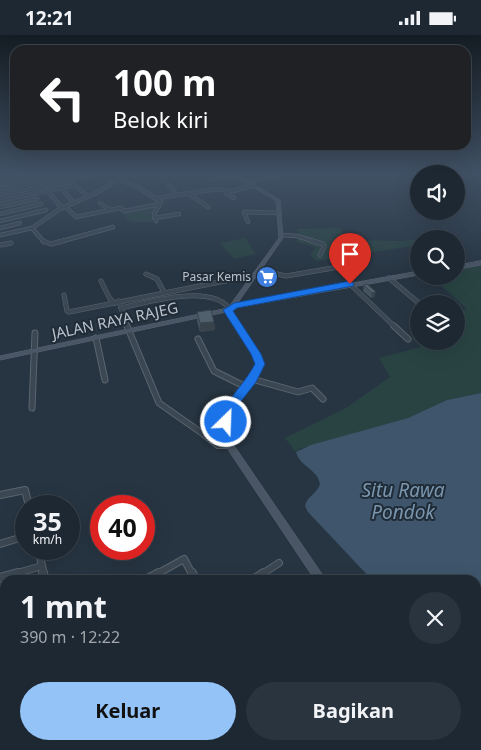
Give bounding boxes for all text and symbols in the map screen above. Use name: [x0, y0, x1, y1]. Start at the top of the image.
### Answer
text: 12:21: [25, 5, 74, 31]
text: 100 m: [113, 59, 216, 106]
icon: left: [30, 65, 95, 130]
text: Belok kiri: [113, 104, 208, 134]
map controls: [410, 165, 465, 350]
button: sound: [410, 165, 465, 220]
button: search: [410, 230, 465, 285]
pin: [329, 233, 371, 284]
icon: arrive: [336, 240, 364, 268]
supermarket icon: Pasar Kemis: [255, 265, 279, 289]
place label: Pasar Kemis: [182, 268, 251, 285]
button: layers: [410, 295, 465, 350]
street label: JALAN RAYA RAJEG: [48, 297, 180, 344]
position arrow: [199, 395, 251, 447]
water label: Situ Rawa Pondok: [362, 477, 445, 525]
speed limit sign: 40: [90, 495, 155, 560]
text: 35: [33, 504, 62, 538]
text: km/h: [33, 531, 62, 548]
text: 1 mnt: [20, 586, 107, 627]
button: close: [409, 592, 461, 644]
text: 390 m · 12:22: [20, 626, 120, 648]
button: Keluar: [20, 682, 236, 740]
button: Bagikan: [246, 682, 461, 740]

